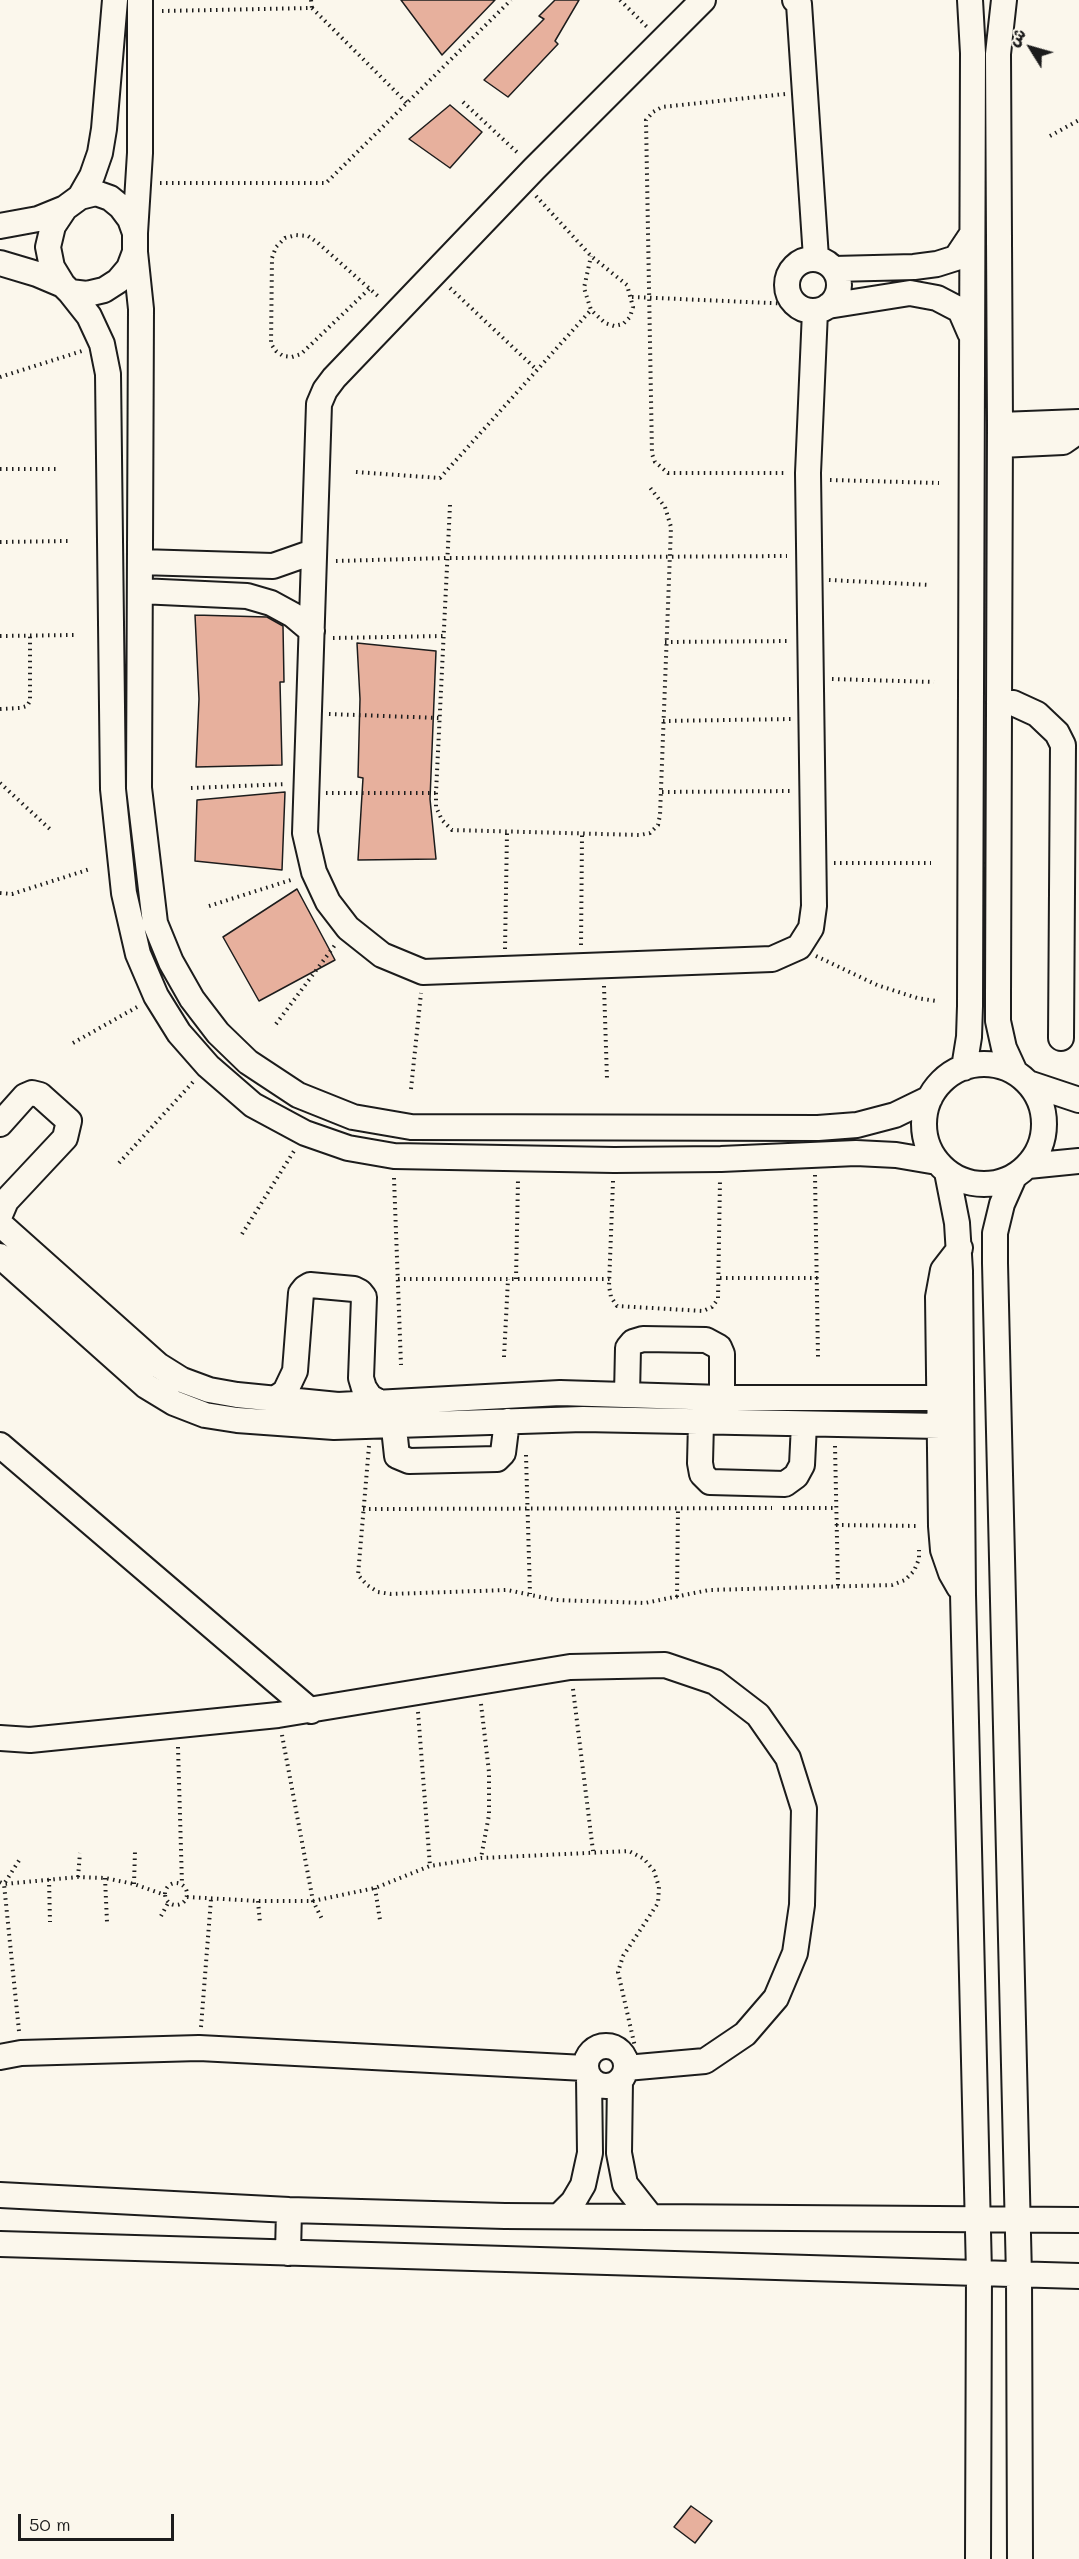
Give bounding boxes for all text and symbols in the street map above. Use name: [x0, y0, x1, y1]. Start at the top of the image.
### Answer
north arrow: [1001, 18, 1061, 78]
text: ش: [1003, 24, 1030, 50]
scale bar: [21, 2502, 177, 2540]
text: 50 m: [29, 2512, 71, 2536]

